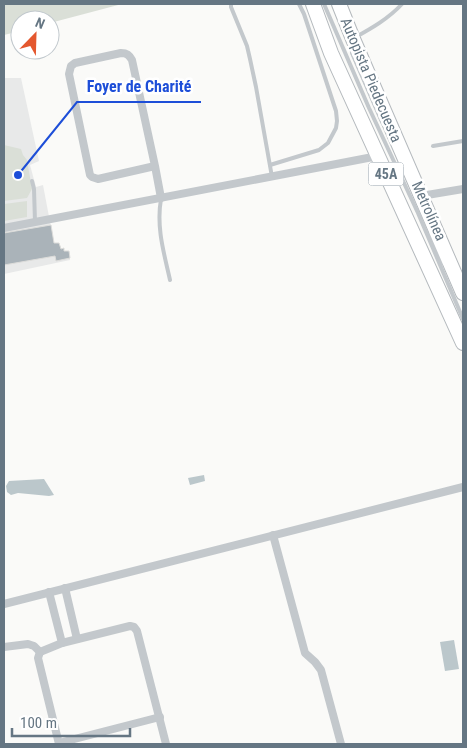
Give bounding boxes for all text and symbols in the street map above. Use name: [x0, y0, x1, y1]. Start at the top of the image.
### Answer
north arrow: [10, 10, 60, 60]
text: N: [33, 14, 47, 32]
street label: Autopista Piedecuesta: [337, 15, 405, 145]
callout: Foyer de Charité: [77, 71, 201, 102]
text: Foyer de Charité: [87, 77, 192, 96]
road number: 45A: [368, 162, 404, 185]
street label: Metrolínea: [408, 178, 450, 244]
scale bar: [12, 706, 130, 738]
text: 100 m: [20, 714, 57, 732]

